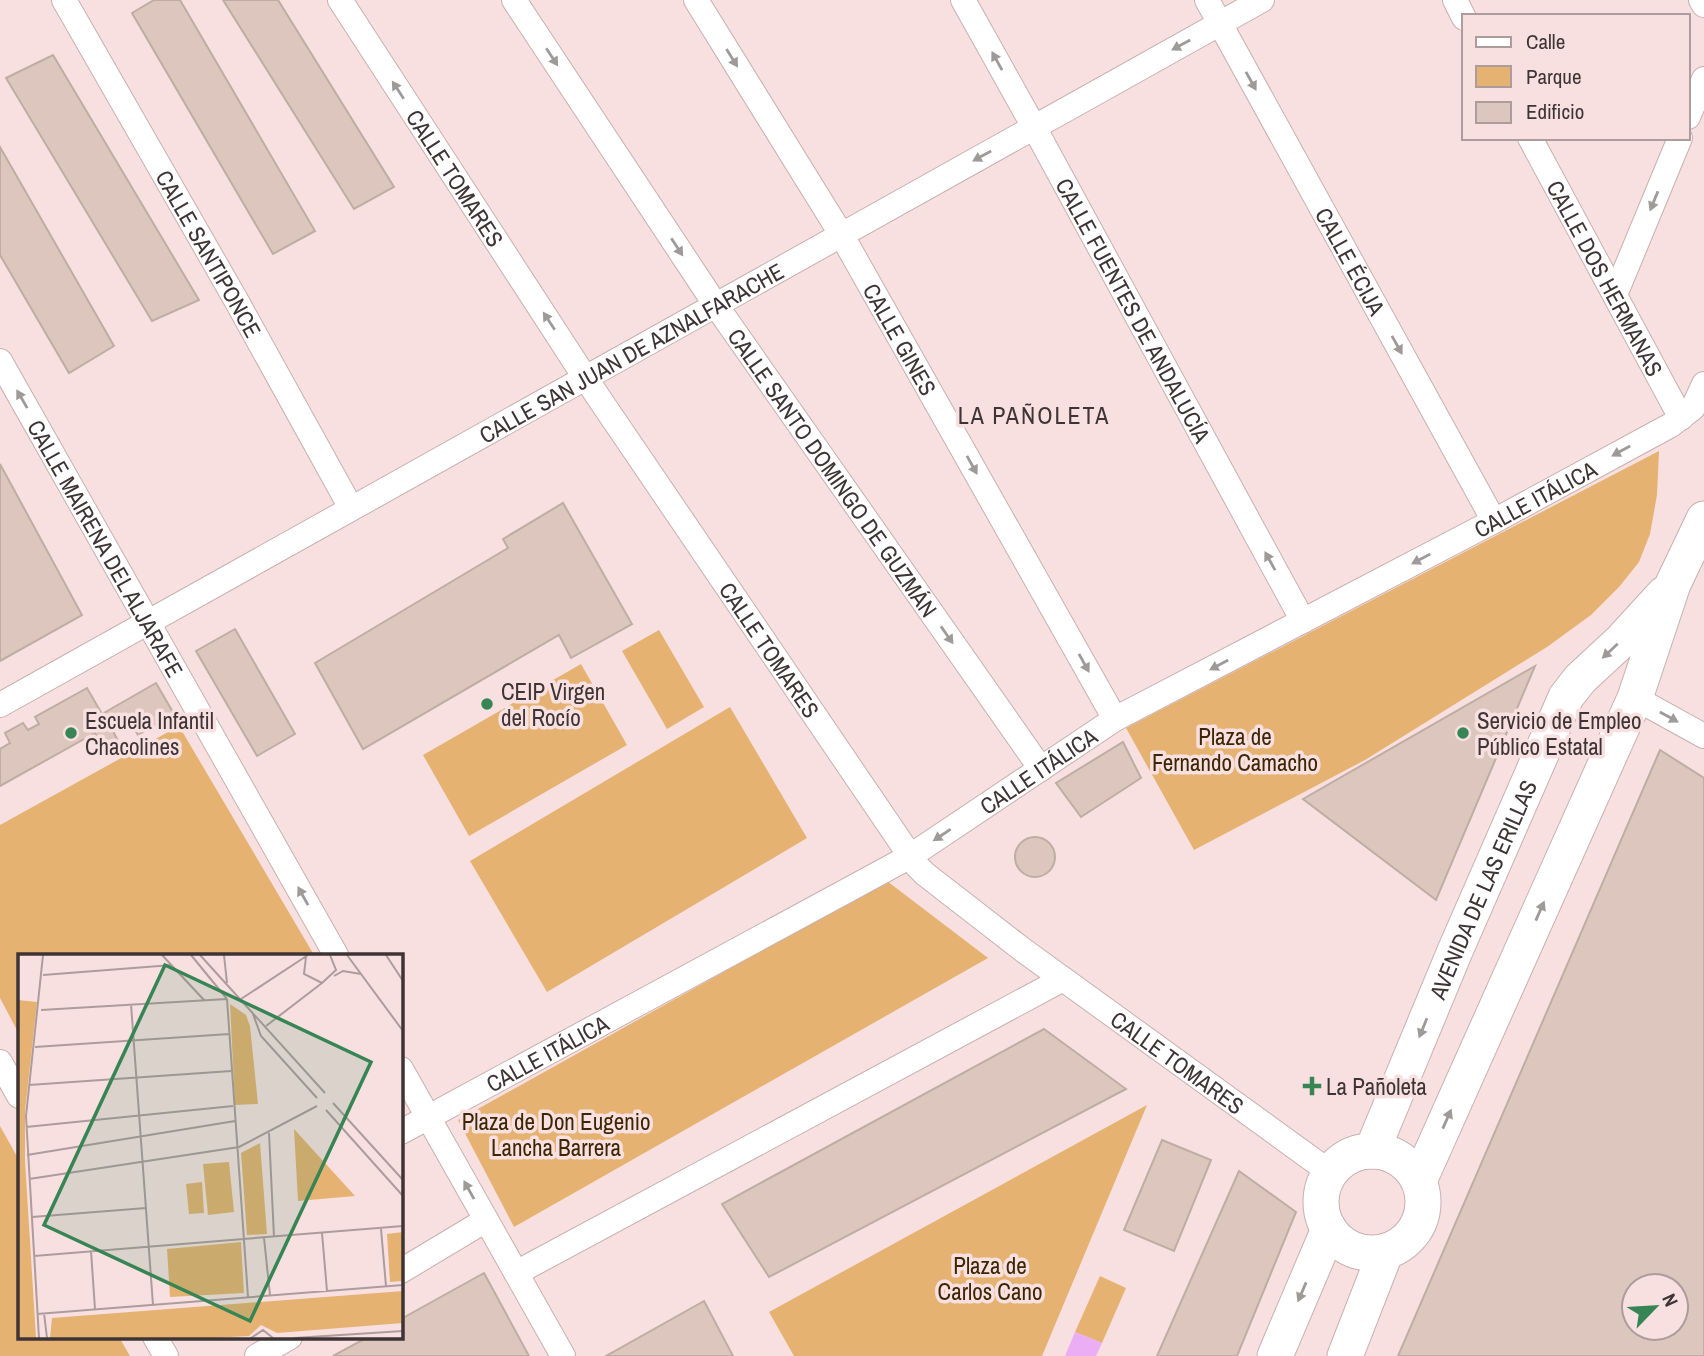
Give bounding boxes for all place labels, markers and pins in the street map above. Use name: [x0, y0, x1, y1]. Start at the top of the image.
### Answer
place label: CEIP Virgen del Rocío: [501, 676, 605, 733]
marker: CEIP Virgen del Rocío: [479, 696, 495, 712]
place label: Escuela Infantil Chacolines: [85, 705, 214, 762]
place label: Servicio de Empleo Público Estatal: [1477, 705, 1642, 762]
marker: Escuela Infantil Chacolines: [63, 725, 79, 741]
marker: Servicio de Empleo Público Estatal: [1455, 725, 1471, 741]
place label: La Pañoleta: [1326, 1071, 1427, 1102]
marker: La Pañoleta: [1304, 1078, 1320, 1094]

